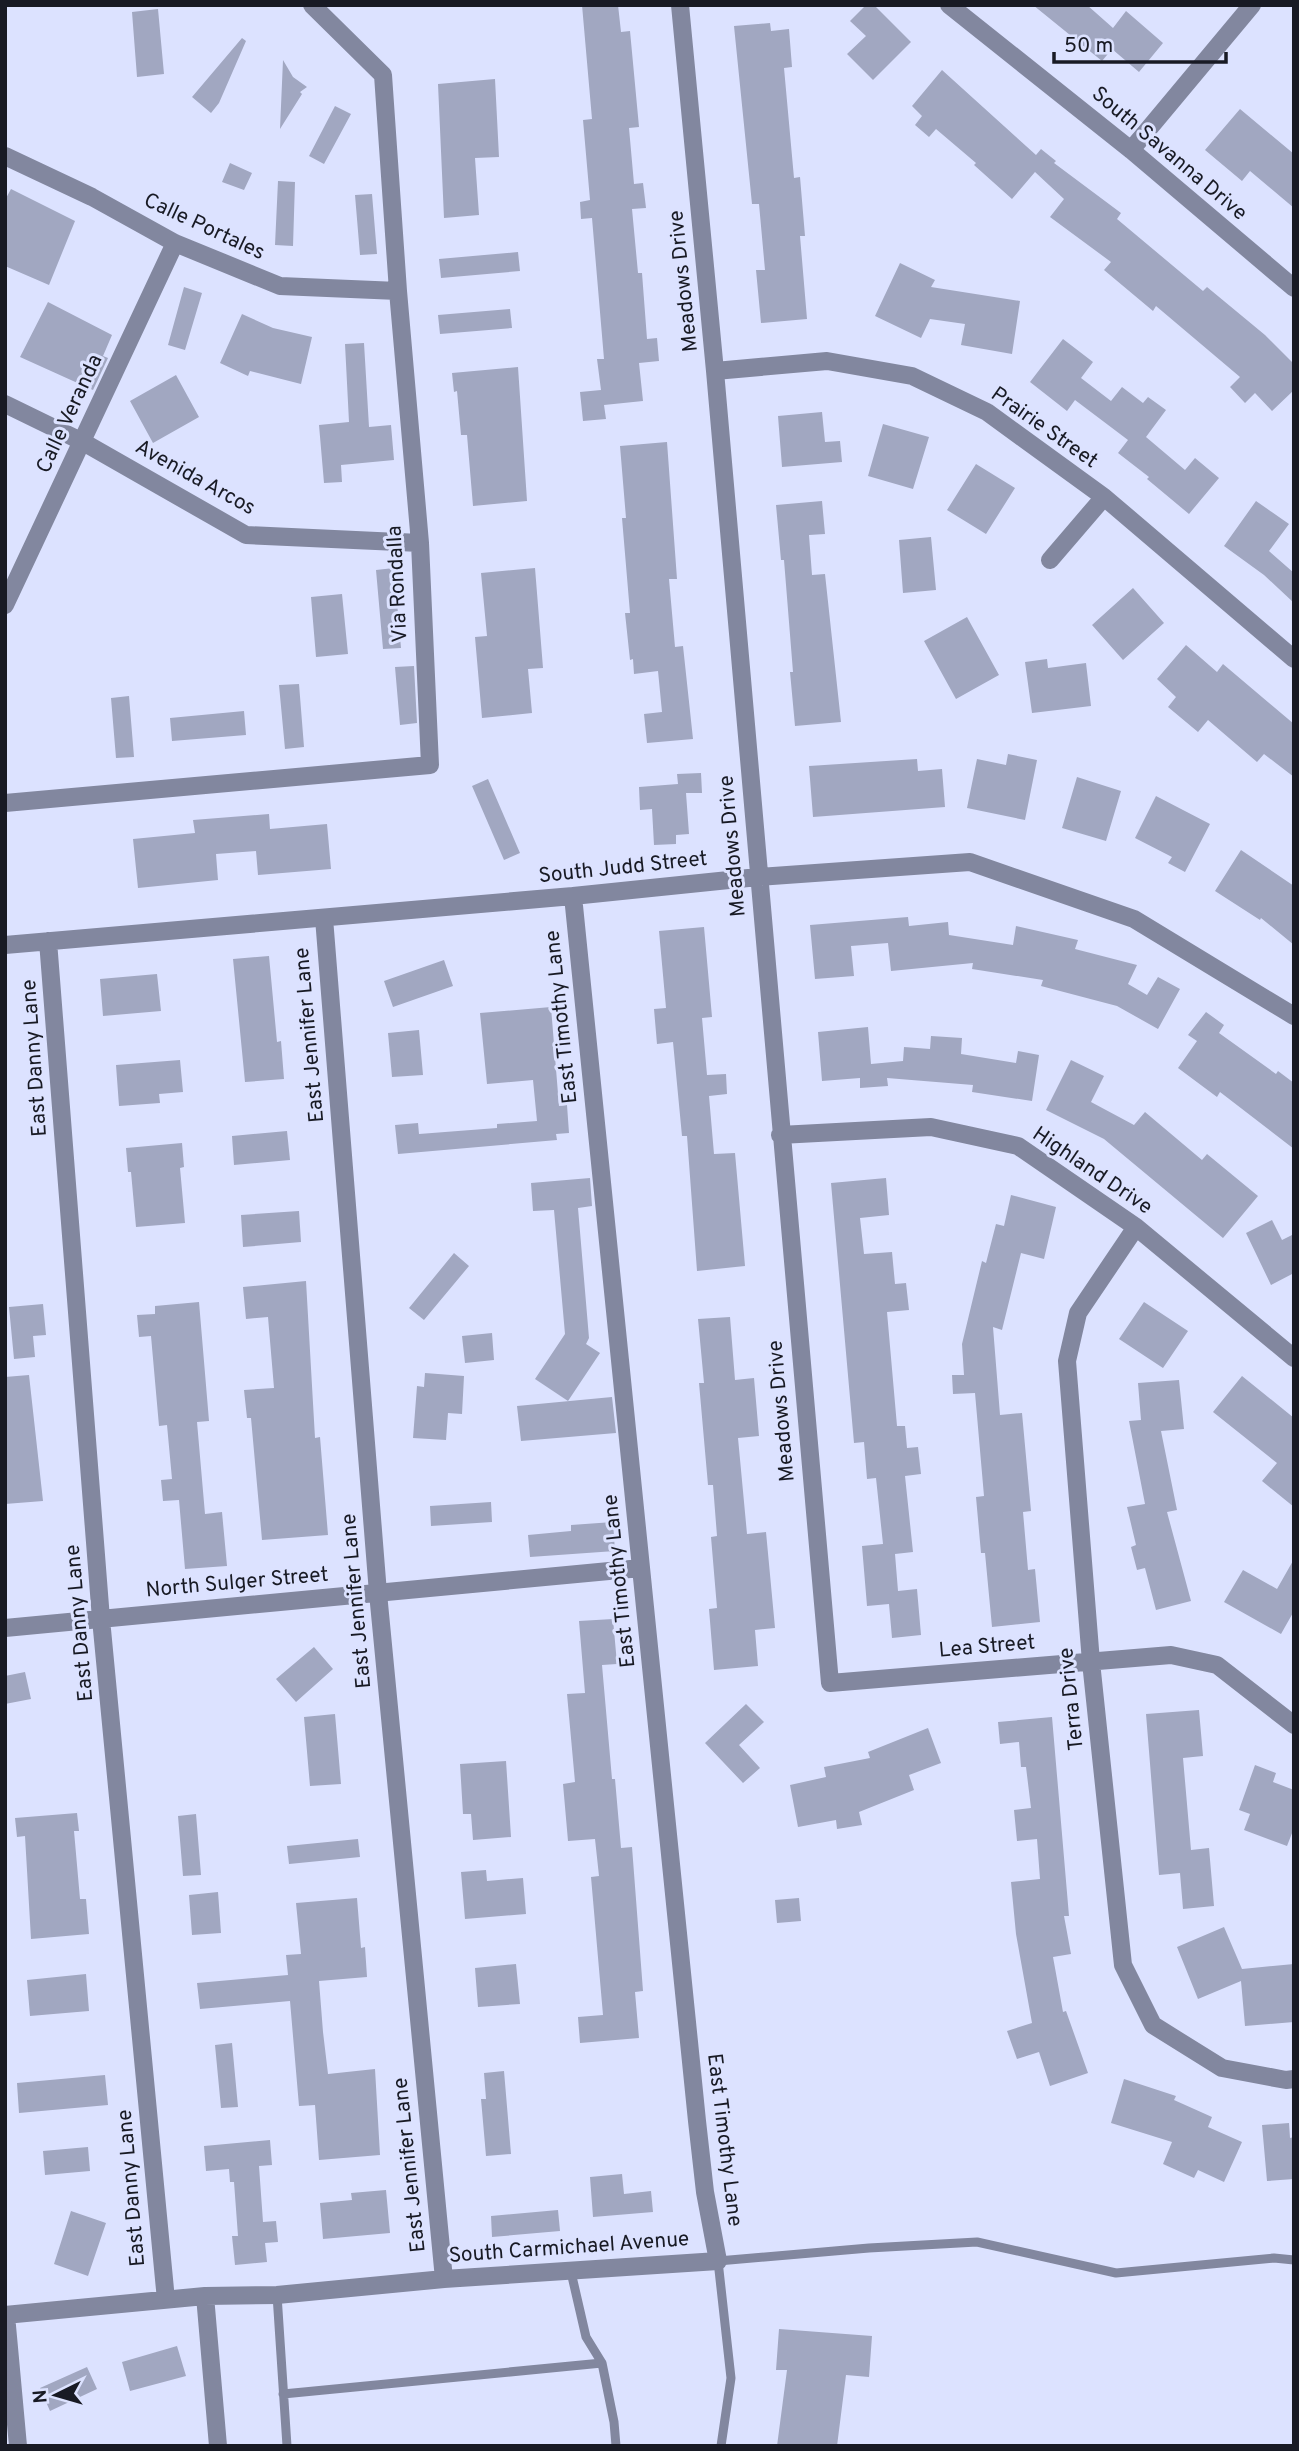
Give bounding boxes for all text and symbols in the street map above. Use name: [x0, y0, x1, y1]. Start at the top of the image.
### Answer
scale bar: [1054, 21, 1226, 65]
text: 50 m: [1064, 33, 1113, 60]
street label: South Savanna Drive: [1086, 81, 1252, 227]
street label: Calle Portales: [139, 187, 269, 267]
street label: Meadows Drive: [663, 209, 705, 353]
street label: Calle Veranda: [31, 350, 109, 478]
street label: Prairie Street: [985, 381, 1103, 475]
street label: Avenida Arcos: [130, 434, 260, 522]
street label: Via Rondalla: [381, 525, 415, 643]
street label: Meadows Drive: [713, 774, 753, 918]
street label: South Judd Street: [537, 846, 709, 890]
street label: East Timothy Lane: [539, 929, 585, 1105]
street label: East Jennifer Lane: [289, 946, 331, 1124]
street label: East Danny Lane: [16, 978, 54, 1138]
street label: Highland Drive: [1027, 1121, 1157, 1221]
street label: Meadows Drive: [762, 1339, 802, 1483]
street label: East Timothy Lane: [597, 1493, 643, 1669]
street label: East Jennifer Lane: [336, 1512, 378, 1690]
street label: East Danny Lane: [60, 1543, 100, 1703]
street label: North Sulger Street: [145, 1562, 329, 1604]
street label: Lea Street: [938, 1629, 1036, 1665]
street label: Terra Drive: [1053, 1646, 1091, 1752]
street label: East Timothy Lane: [700, 2052, 748, 2228]
street label: East Jennifer Lane: [387, 2076, 433, 2254]
street label: East Danny Lane: [112, 2108, 152, 2268]
street label: South Carmichael Avenue: [448, 2226, 690, 2270]
north arrow: [21, 2360, 91, 2430]
text: N: [29, 2388, 54, 2404]

